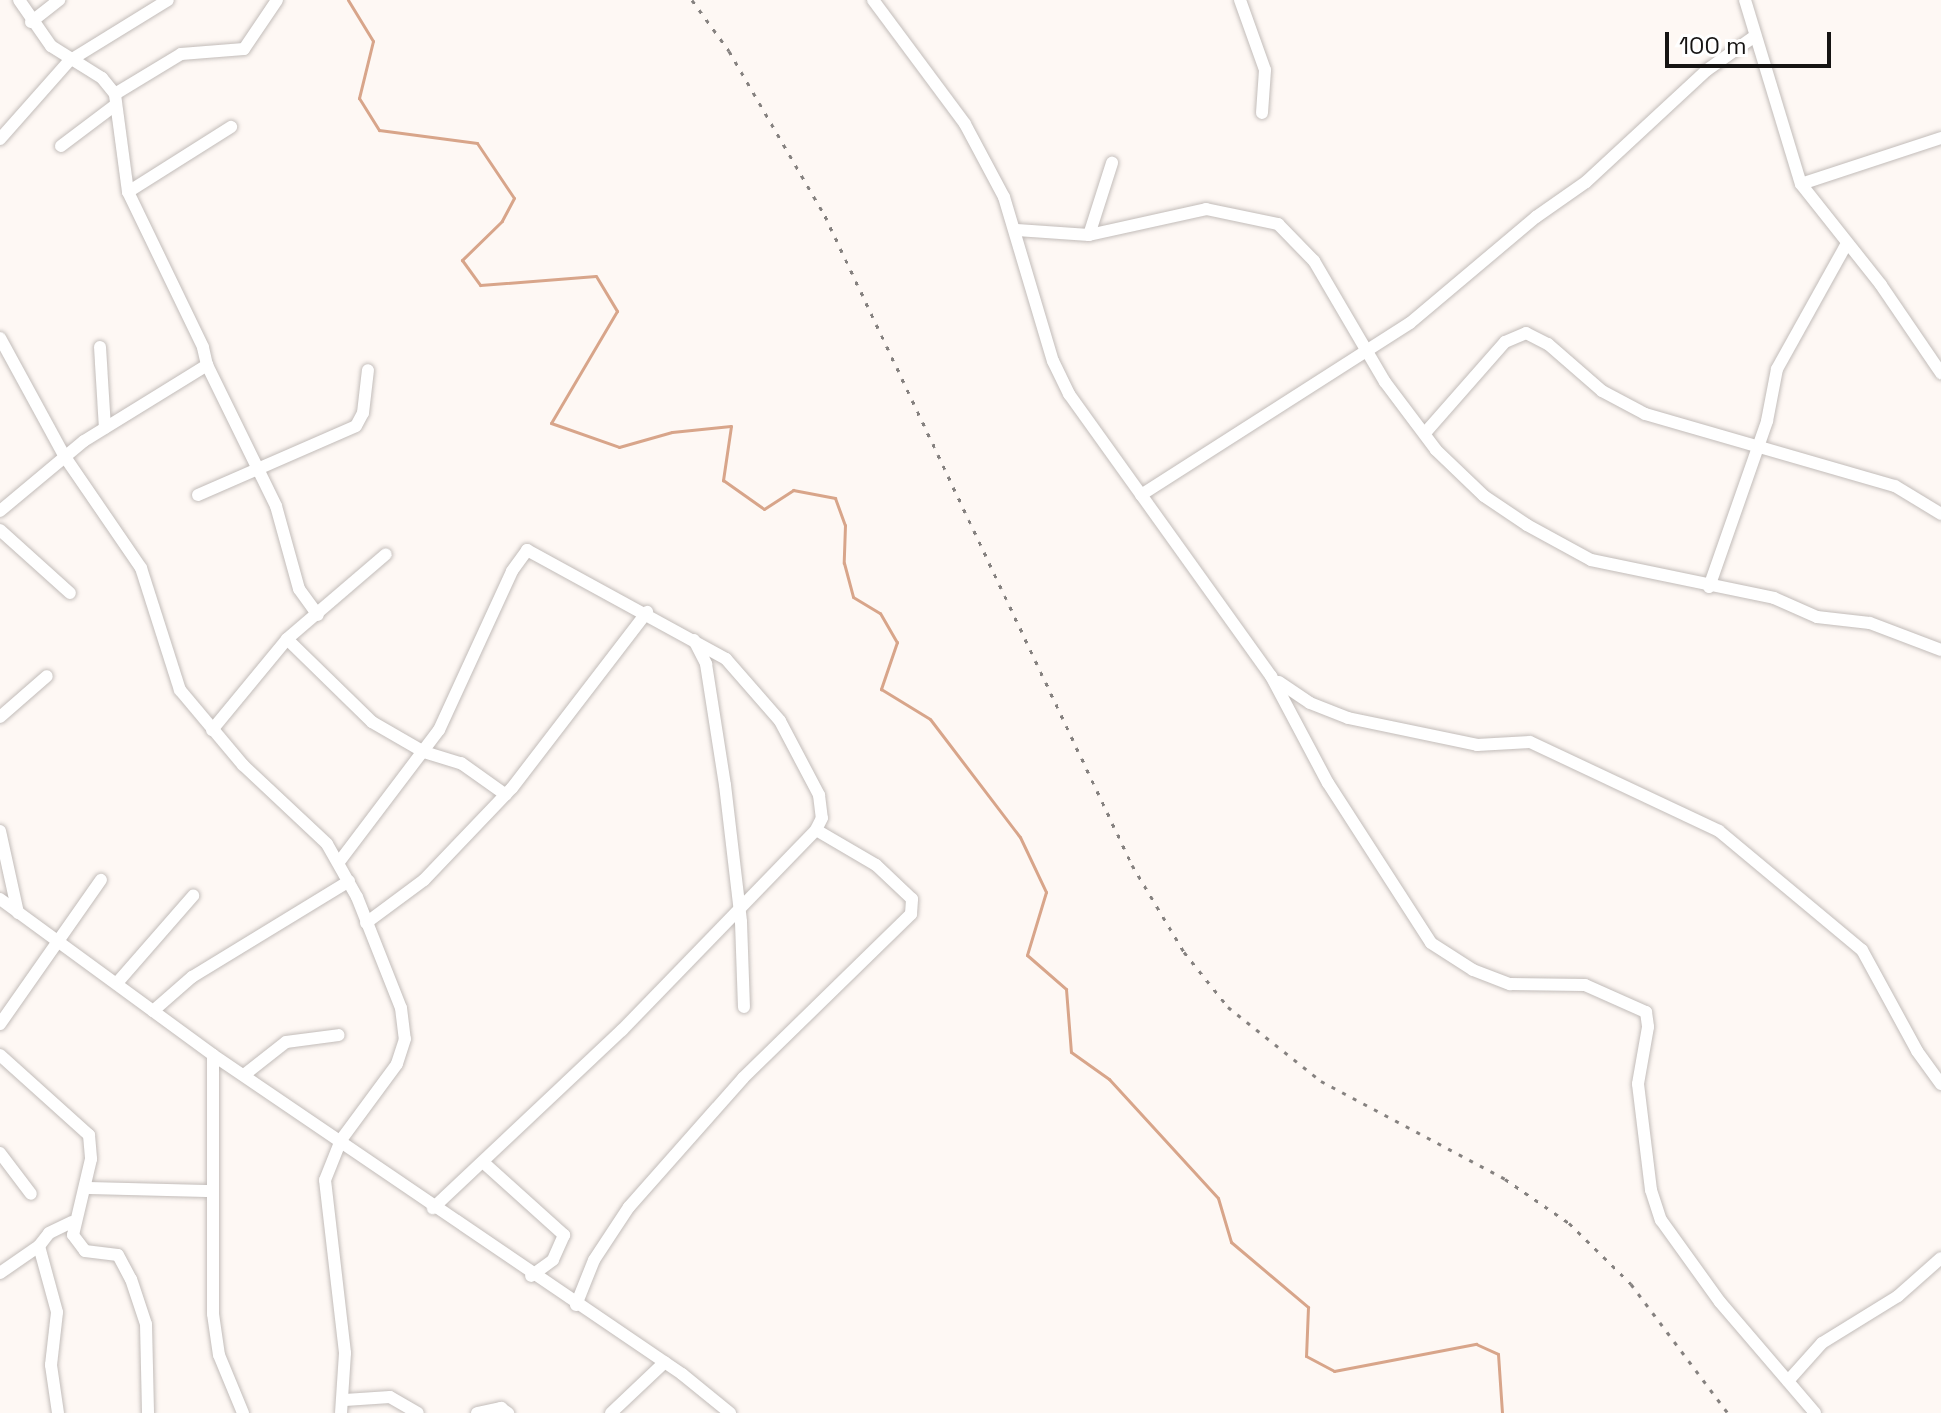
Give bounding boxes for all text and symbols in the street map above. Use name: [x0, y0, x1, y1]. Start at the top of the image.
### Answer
scale bar: [1669, 16, 1835, 66]
text: 100 m: [1679, 30, 1747, 61]

